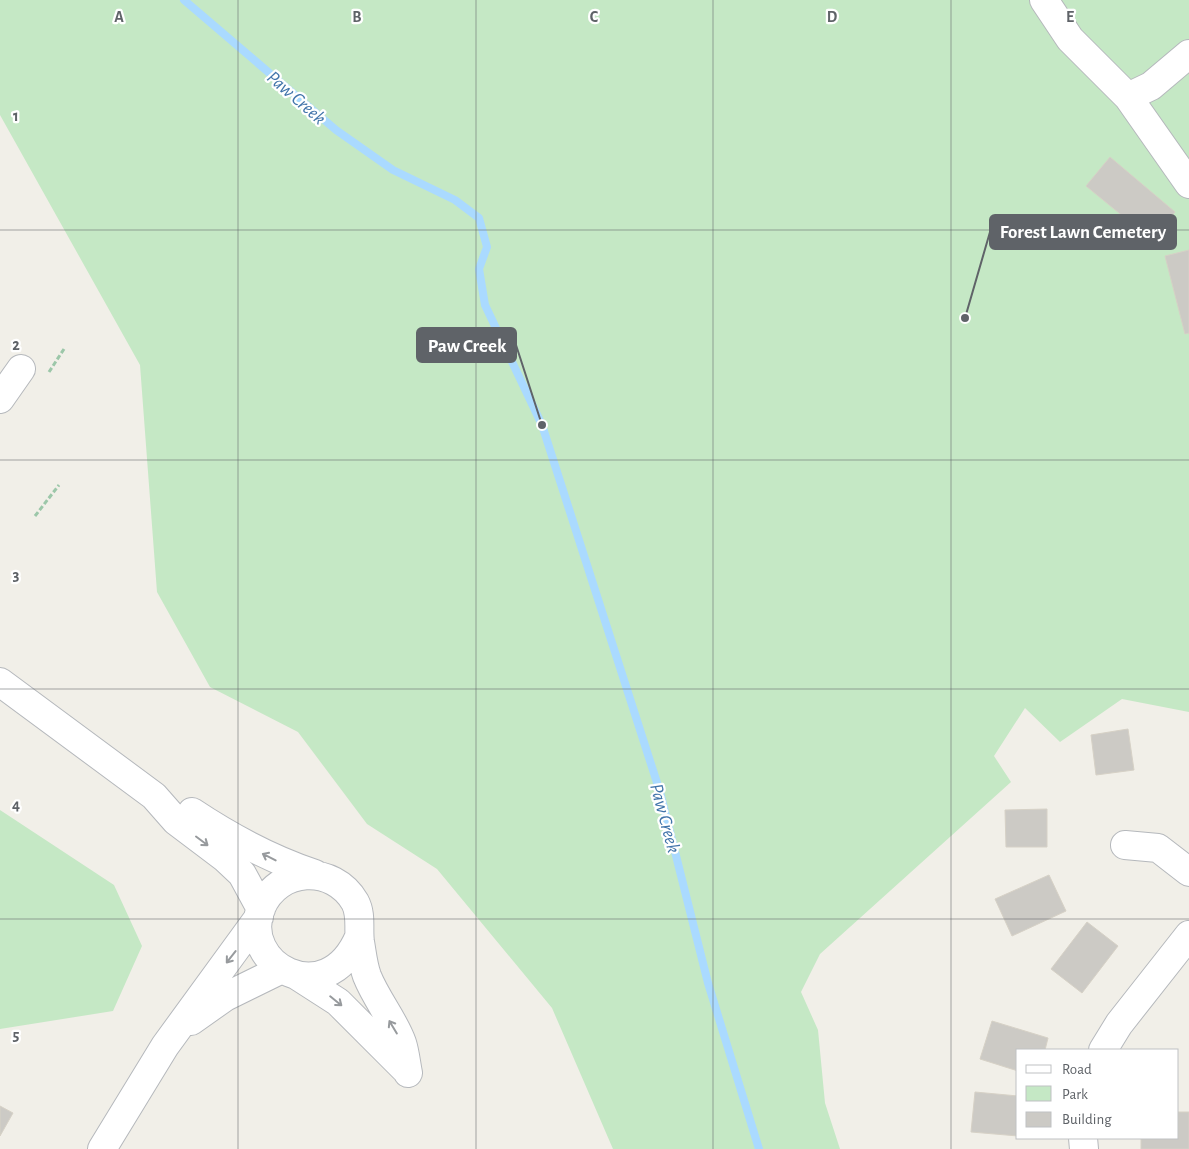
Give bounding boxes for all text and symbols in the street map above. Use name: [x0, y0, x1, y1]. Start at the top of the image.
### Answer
text: A: [114, 9, 124, 25]
text: B: [352, 9, 362, 25]
text: C: [590, 9, 599, 25]
text: D: [827, 9, 838, 25]
text: E: [1066, 9, 1074, 25]
water label: Paw Creek: [263, 68, 329, 129]
text: 1: [13, 108, 19, 124]
callout: Forest Lawn Cemetery: [990, 215, 1176, 249]
text: Forest Lawn Cemetery: [1000, 223, 1167, 242]
callout: Paw Creek: [417, 328, 516, 362]
text: 2: [12, 337, 20, 353]
text: Paw Creek: [428, 337, 507, 356]
text: 3: [13, 567, 20, 583]
water label: Paw Creek: [646, 782, 683, 855]
text: 4: [12, 797, 20, 813]
one-way arrow: [195, 836, 209, 846]
one-way arrow: [262, 852, 277, 862]
one-way arrow: [226, 950, 236, 964]
one-way arrow: [330, 996, 343, 1007]
one-way arrow: [388, 1020, 398, 1034]
text: 5: [13, 1027, 20, 1043]
legend: [1016, 1049, 1179, 1139]
text: Road: [1062, 1062, 1092, 1077]
text: Park: [1062, 1087, 1088, 1102]
text: Building: [1062, 1112, 1112, 1127]

